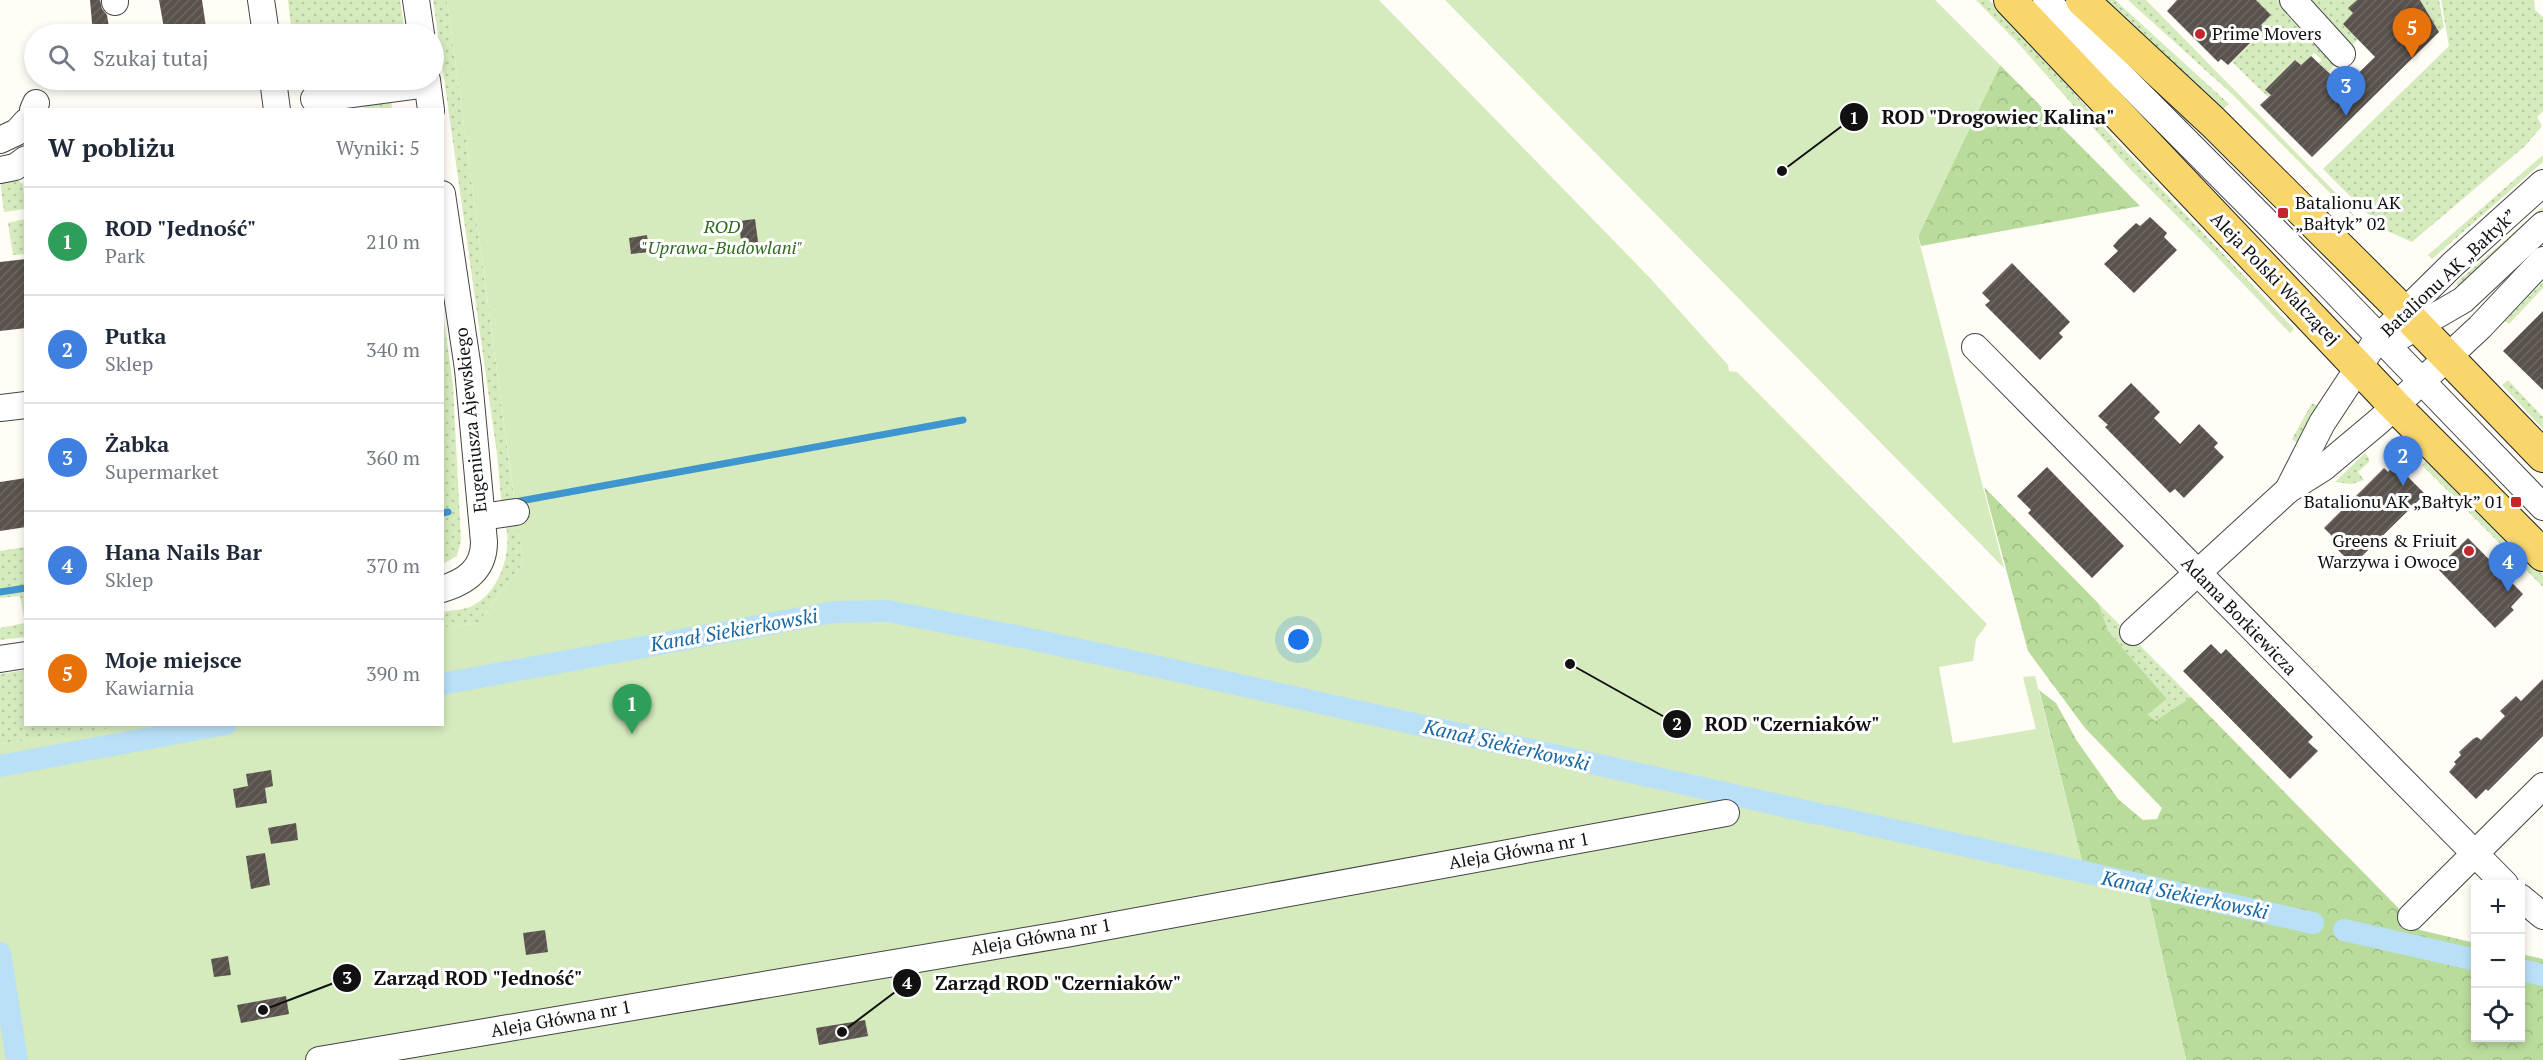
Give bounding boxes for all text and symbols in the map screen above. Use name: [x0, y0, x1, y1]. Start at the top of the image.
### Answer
pin: 5: [2392, 8, 2432, 58]
place label: Prime Movers: [2212, 21, 2322, 45]
search box: [24, 24, 444, 90]
marker: Prime Movers: [2193, 27, 2207, 41]
icon: search: [45, 41, 78, 74]
text: Szukaj tutaj: [93, 43, 209, 72]
pin: 3: [2326, 66, 2366, 116]
callout: ROD "Drogowiec Kalina": [1839, 98, 2127, 136]
text: ROD "Drogowiec Kalina": [1881, 103, 2115, 130]
text: 1: [1849, 105, 1859, 129]
text: W pobliżu: [48, 130, 175, 164]
text: Wyniki: 5: [336, 134, 420, 161]
place label: Batalionu AK „Bałtyk” 02: [2295, 190, 2401, 235]
street label: Batalionu AK „Bałtyk”: [2375, 203, 2521, 342]
marker: Batalionu AK „Bałtyk” 02: [2276, 206, 2290, 220]
street label: Aleja Polski Walczącej: [2206, 207, 2346, 350]
text: ROD "Jedność": [105, 213, 256, 242]
park label: ROD "Uprawa-Budowlani": [641, 214, 803, 259]
text: 1: [62, 228, 73, 255]
text: 210 m: [366, 228, 420, 255]
text: Park: [105, 242, 145, 269]
text: Putka: [105, 321, 167, 350]
street label: Eugeniusza Ajewskiego: [448, 326, 492, 514]
text: 2: [62, 336, 73, 363]
text: 340 m: [366, 336, 420, 363]
text: Sklep: [105, 350, 153, 377]
text: Żabka: [105, 429, 169, 458]
pin: 2: [2384, 436, 2422, 486]
text: 3: [62, 444, 73, 471]
text: 360 m: [366, 444, 420, 471]
text: Supermarket: [105, 458, 219, 485]
place label: Batalionu AK „Bałtyk” 01: [2304, 489, 2504, 513]
marker: Batalionu AK „Bałtyk” 01: [2509, 495, 2523, 509]
place label: Greens & Friuit Warzywa i Owoce: [2318, 528, 2457, 573]
text: Hana Nails Bar: [105, 537, 262, 566]
pin: 4: [2488, 542, 2528, 592]
marker: Greens & Friuit Warzywa i Owoce: [2462, 544, 2476, 558]
street label: Adama Borkiewicza: [2177, 551, 2303, 680]
text: 4: [62, 552, 73, 579]
text: 370 m: [366, 552, 420, 579]
text: Sklep: [105, 566, 153, 593]
water label: Kanał Siekierkowski: [647, 601, 820, 658]
your location: [1284, 625, 1313, 654]
text: Moje miejsce: [105, 645, 242, 674]
text: 5: [62, 660, 73, 687]
text: 390 m: [366, 660, 420, 687]
text: Kawiarnia: [105, 674, 194, 701]
pin: 1: [612, 684, 652, 734]
callout: ROD "Czerniaków": [1662, 705, 1892, 743]
text: ROD "Czerniaków": [1705, 710, 1880, 737]
text: 2: [1672, 711, 1682, 735]
water label: Kanał Siekierkowski: [1421, 712, 1593, 777]
street label: Aleja Główna nr 1: [1447, 826, 1591, 874]
water label: Kanał Siekierkowski: [2098, 863, 2271, 925]
map controls: [2471, 880, 2525, 1042]
button: +: [2471, 880, 2525, 934]
street label: Aleja Główna nr 1: [969, 912, 1113, 960]
button: −: [2471, 934, 2525, 988]
callout: Zarząd ROD "Jedność": [332, 959, 595, 997]
text: Zarząd ROD "Jedność": [374, 964, 582, 991]
callout: Zarząd ROD "Czerniaków": [892, 964, 1193, 1002]
text: 3: [342, 965, 352, 989]
text: Zarząd ROD "Czerniaków": [935, 969, 1181, 996]
text: 4: [902, 970, 913, 994]
button: locate: [2471, 988, 2525, 1042]
street label: Aleja Główna nr 1: [489, 994, 633, 1042]

